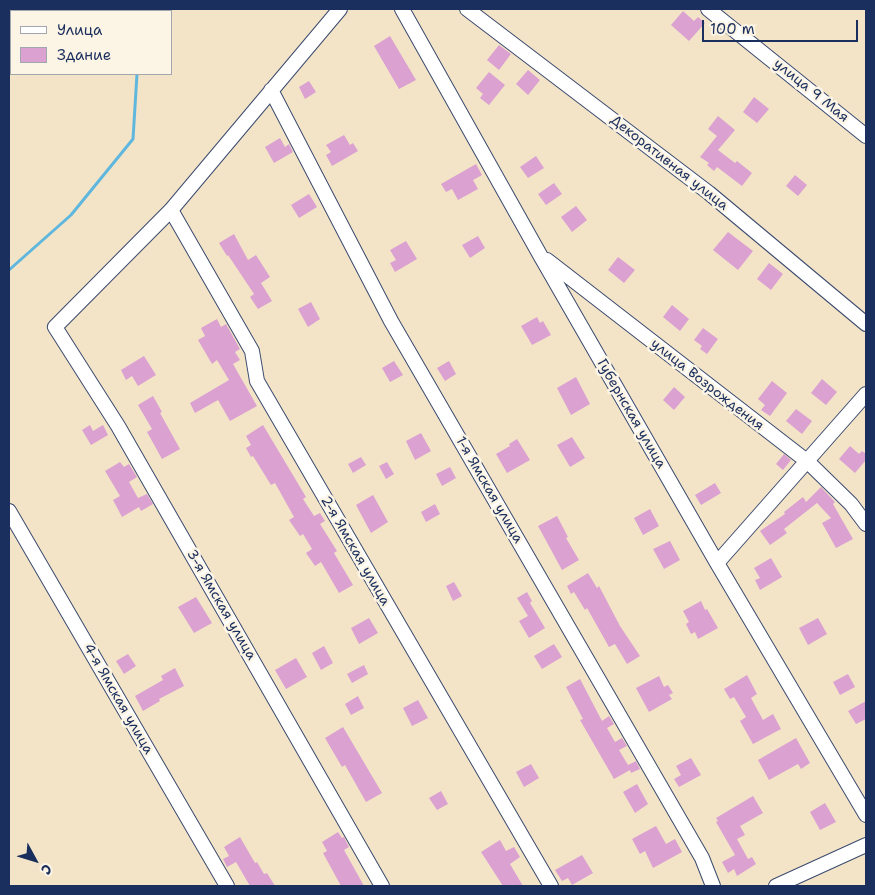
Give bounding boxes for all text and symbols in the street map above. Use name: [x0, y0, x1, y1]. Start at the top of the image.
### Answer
legend: [10, 10, 172, 75]
scale bar: [705, 10, 861, 42]
text: 100 m: [710, 19, 755, 39]
text: Улица: [57, 20, 102, 40]
text: Здание: [57, 45, 111, 65]
street label: улица 9 Мая: [770, 56, 852, 126]
street label: Декоративная улица: [607, 112, 731, 214]
street label: улица Возрождения: [647, 336, 767, 434]
street label: Губернская улица: [593, 356, 669, 472]
street label: 1-я Ямская улица: [452, 434, 526, 546]
street label: 2-я Ямская улица: [317, 493, 393, 609]
street label: 3-я Ямская улица: [183, 547, 259, 663]
street label: 4-я Ямская улица: [79, 641, 157, 757]
north arrow: [10, 835, 60, 885]
text: С: [37, 860, 56, 878]

